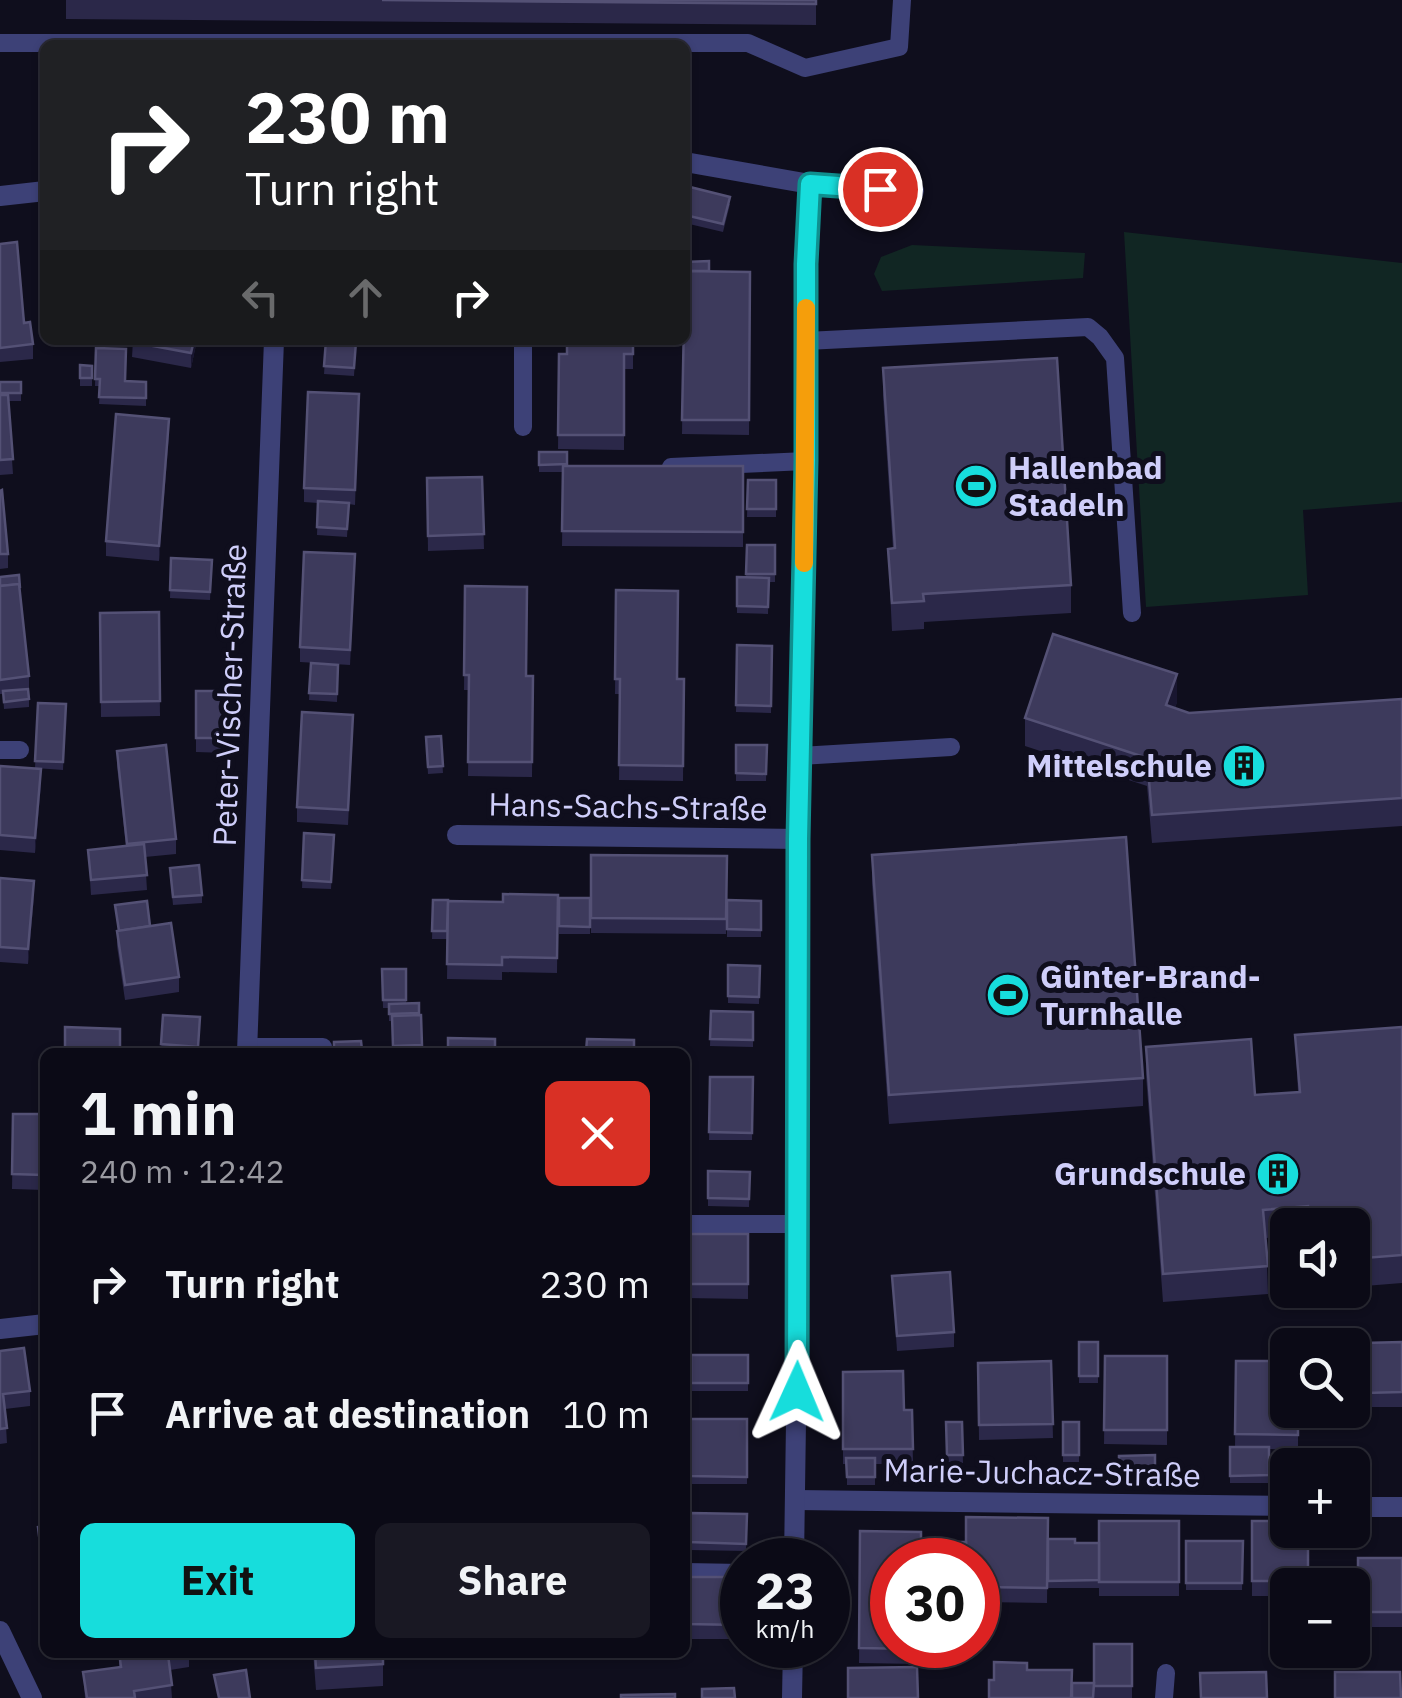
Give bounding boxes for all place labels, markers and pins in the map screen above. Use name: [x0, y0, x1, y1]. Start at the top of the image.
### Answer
pin: [838, 147, 923, 232]
place label: Hallenbad Stadeln: [1008, 446, 1163, 525]
sports icon: Hallenbad Stadeln: [953, 463, 999, 509]
building icon: Mittelschule: [1221, 743, 1267, 789]
place label: Mittelschule: [1026, 744, 1212, 786]
place label: Günter-Brand- Turnhalle: [1040, 955, 1261, 1034]
sports icon: Günter-Brand- Turnhalle: [985, 972, 1031, 1018]
building icon: Grundschule: [1255, 1151, 1301, 1197]
place label: Grundschule: [1054, 1152, 1246, 1194]

